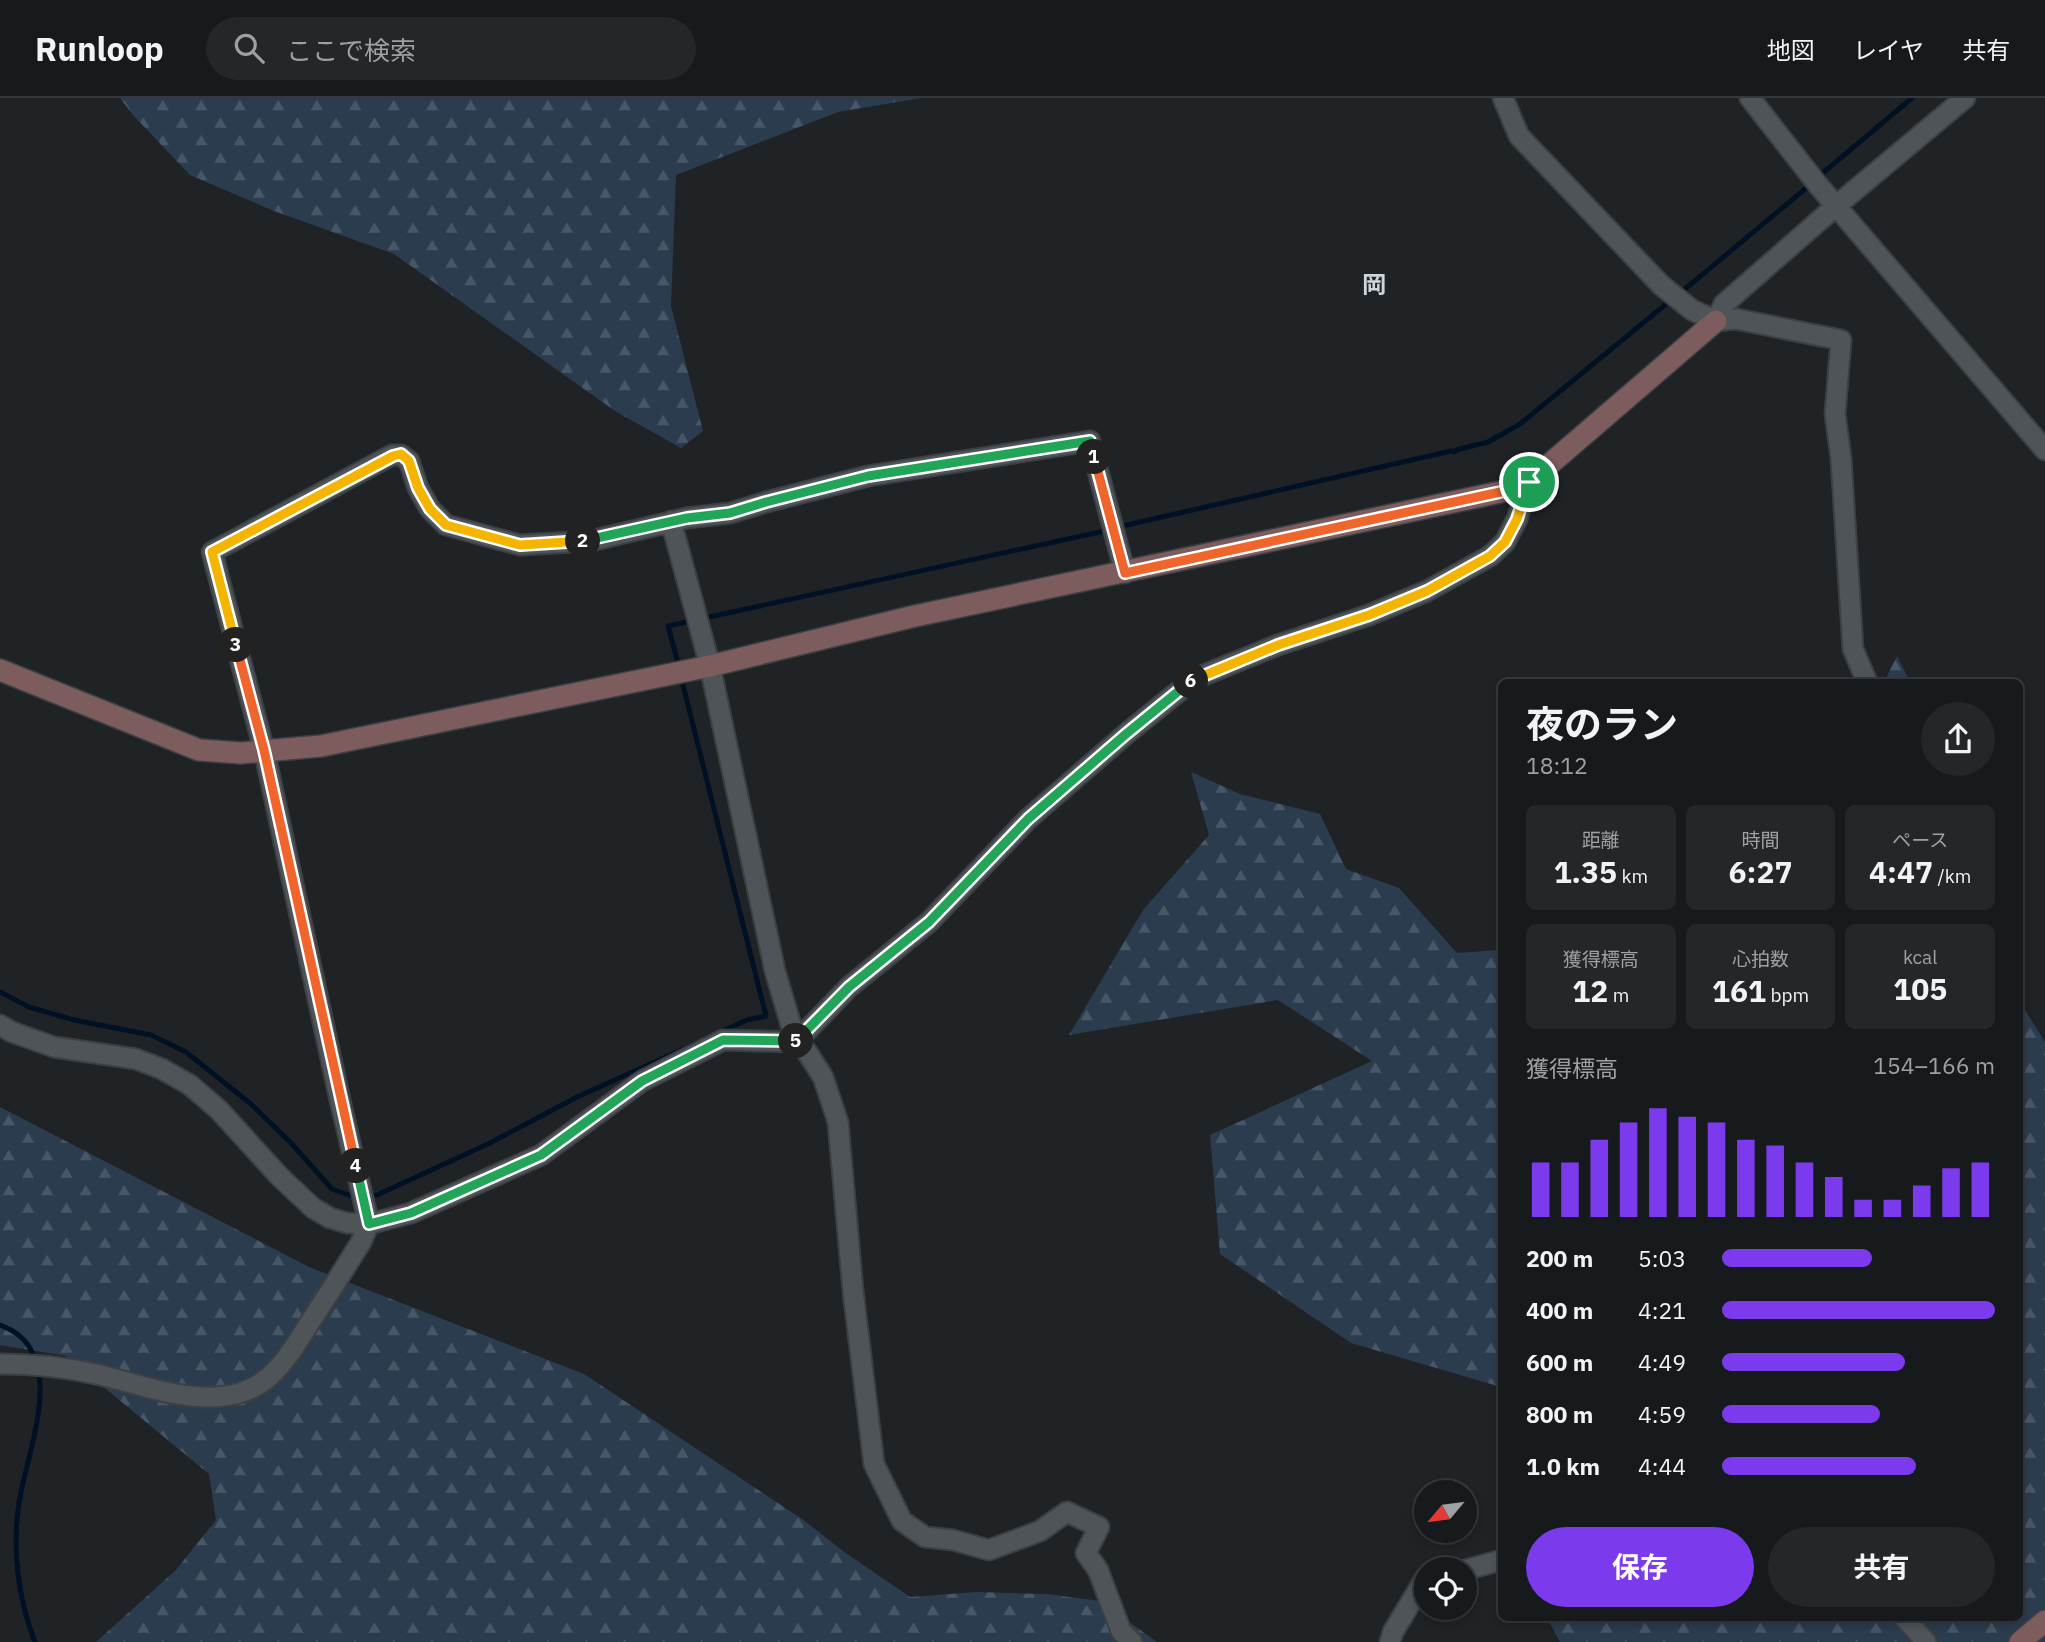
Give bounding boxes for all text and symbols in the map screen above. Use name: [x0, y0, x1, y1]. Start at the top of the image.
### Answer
search box: [206, 17, 696, 80]
text: Runloop: [35, 27, 164, 70]
icon: search: [230, 29, 268, 67]
text: ここで検索: [286, 33, 416, 67]
text: 地図: [1767, 34, 1815, 66]
text: レイヤ: [1853, 34, 1924, 66]
text: 共有: [1962, 34, 2010, 66]
district label: 岡: [1362, 268, 1386, 300]
pin: 1: [1076, 440, 1112, 474]
text: 1: [1088, 444, 1099, 468]
pin: [1499, 452, 1559, 512]
icon: arrive: [1510, 463, 1548, 501]
pin: 2: [566, 524, 600, 558]
text: 2: [577, 528, 588, 552]
pin: 3: [218, 628, 254, 662]
text: 3: [230, 632, 241, 656]
pin: 6: [1174, 664, 1208, 698]
text: 6: [1185, 668, 1196, 692]
text: 夜のラン: [1526, 699, 1678, 748]
button: share: [1921, 702, 1995, 776]
text: 18:12: [1526, 750, 1588, 780]
text: 距離: [1582, 828, 1620, 852]
text: 時間: [1741, 828, 1780, 852]
text: ペース: [1892, 828, 1948, 852]
text: 1.35: [1554, 852, 1617, 891]
text: 6:27: [1729, 852, 1792, 891]
text: 4:47: [1869, 852, 1933, 891]
text: km: [1617, 864, 1648, 888]
text: /km: [1933, 864, 1971, 888]
text: kcal: [1903, 945, 1937, 969]
text: 獲得標高: [1563, 947, 1639, 971]
text: 心拍数: [1732, 947, 1789, 971]
text: 105: [1893, 969, 1947, 1008]
text: 12: [1572, 971, 1608, 1010]
text: 161: [1712, 971, 1766, 1010]
text: m: [1608, 983, 1629, 1007]
text: bpm: [1766, 983, 1809, 1007]
pin: 5: [778, 1024, 814, 1058]
text: 5: [790, 1028, 801, 1052]
text: 154–166 m: [1873, 1050, 1995, 1080]
text: 獲得標高: [1526, 1053, 1618, 1083]
pin: 4: [338, 1148, 374, 1184]
text: 4: [350, 1153, 361, 1177]
text: 200 m: [1526, 1243, 1593, 1273]
text: 5:03: [1638, 1243, 1686, 1273]
text: 400 m: [1526, 1295, 1593, 1325]
text: 4:21: [1638, 1295, 1686, 1325]
text: 600 m: [1526, 1347, 1593, 1377]
text: 4:49: [1638, 1347, 1686, 1377]
text: 800 m: [1526, 1399, 1593, 1429]
text: 4:59: [1638, 1399, 1686, 1429]
text: 1.0 km: [1526, 1451, 1600, 1481]
text: 4:44: [1638, 1451, 1686, 1481]
north arrow: [1414, 1480, 1477, 1544]
map controls: [1414, 1480, 1477, 1620]
button: 保存: [1526, 1527, 1754, 1607]
button: 共有: [1768, 1527, 1995, 1607]
button: locate: [1414, 1557, 1477, 1620]

